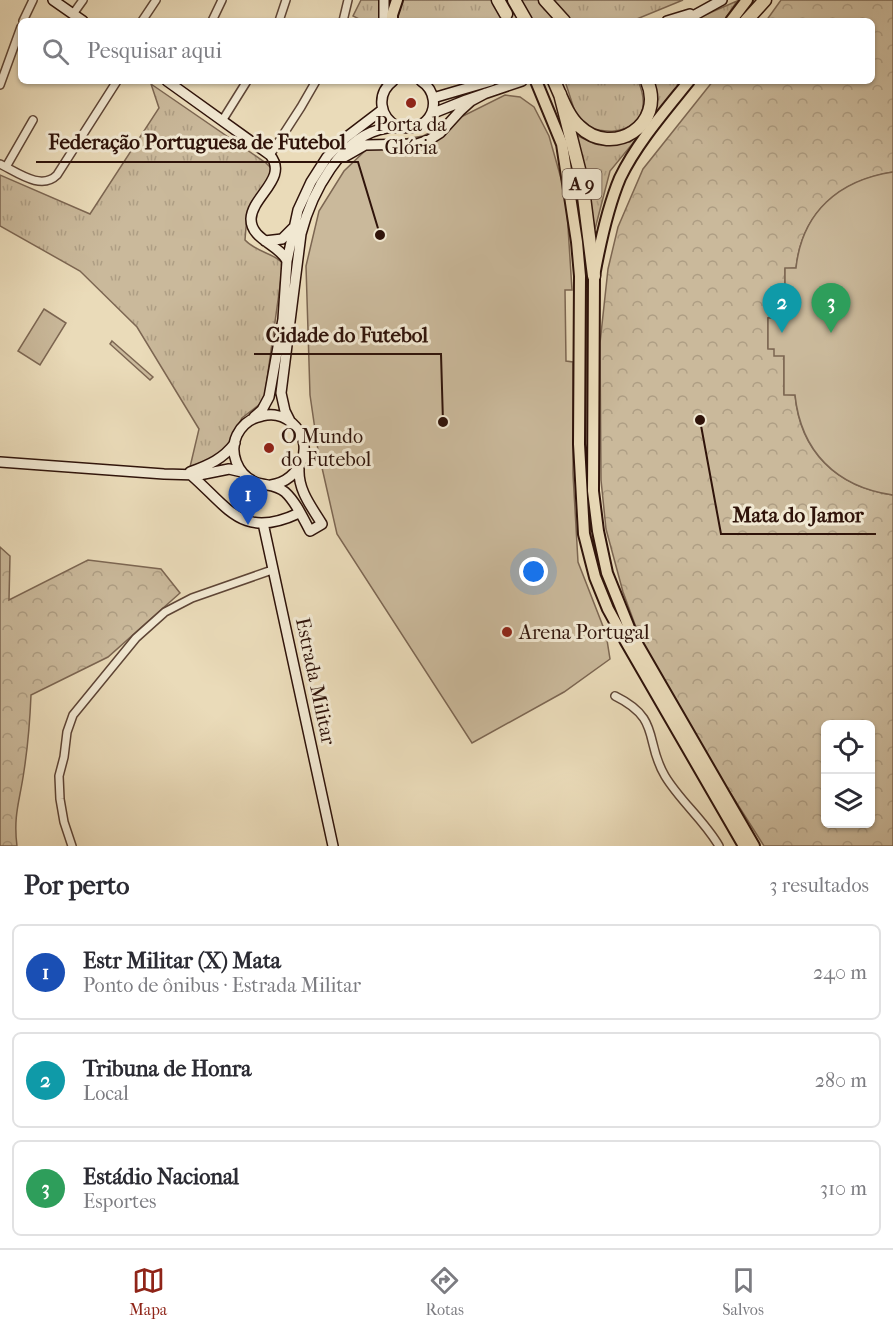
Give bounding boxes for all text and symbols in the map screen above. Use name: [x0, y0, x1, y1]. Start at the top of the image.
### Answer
search box: [18, 18, 875, 84]
icon: search: [39, 35, 72, 68]
text: Pesquisar aqui: [87, 38, 222, 64]
marker: Porta da Glória: [404, 96, 418, 110]
place label: Porta da Glória: [375, 113, 447, 159]
callout: Federação Portuguesa de Futebol: [36, 123, 358, 162]
text: Federação Portuguesa de Futebol: [47, 130, 346, 155]
road number: A 9: [562, 169, 602, 199]
pin: 2: [762, 284, 802, 333]
pin: 3: [812, 284, 850, 333]
callout: Cidade do Futebol: [254, 315, 441, 354]
text: Cidade do Futebol: [266, 323, 428, 347]
place label: O Mundo do Futebol: [281, 425, 372, 471]
marker: O Mundo do Futebol: [262, 441, 276, 455]
pin: 1: [228, 476, 268, 525]
callout: Mata do Jamor: [721, 495, 876, 534]
text: Mata do Jamor: [731, 503, 865, 527]
your location: [519, 557, 548, 586]
street label: Estrada Militar: [291, 615, 340, 747]
place label: Arena Portugal: [518, 621, 650, 644]
marker: Arena Portugal: [500, 625, 514, 639]
map controls: [821, 720, 875, 828]
button: locate: [821, 720, 875, 774]
button: layers: [821, 774, 875, 828]
text: Por perto: [24, 870, 129, 901]
text: 3 resultados: [769, 874, 869, 897]
text: Estr Militar (X) Mata: [83, 948, 281, 974]
text: 1: [42, 961, 49, 984]
text: 240 m: [813, 961, 867, 984]
text: Ponto de ônibus · Estrada Militar: [83, 974, 361, 997]
text: Tribuna de Honra: [83, 1056, 252, 1082]
text: 2: [40, 1069, 51, 1092]
text: 280 m: [815, 1069, 867, 1092]
text: Local: [83, 1082, 129, 1105]
text: Estádio Nacional: [83, 1164, 239, 1190]
text: 3: [41, 1177, 50, 1200]
text: 310 m: [820, 1177, 867, 1200]
text: Esportes: [83, 1190, 156, 1213]
tab: Mapa: [129, 1264, 167, 1319]
tab: Rotas: [426, 1264, 464, 1319]
tab: Salvos: [722, 1264, 764, 1319]

